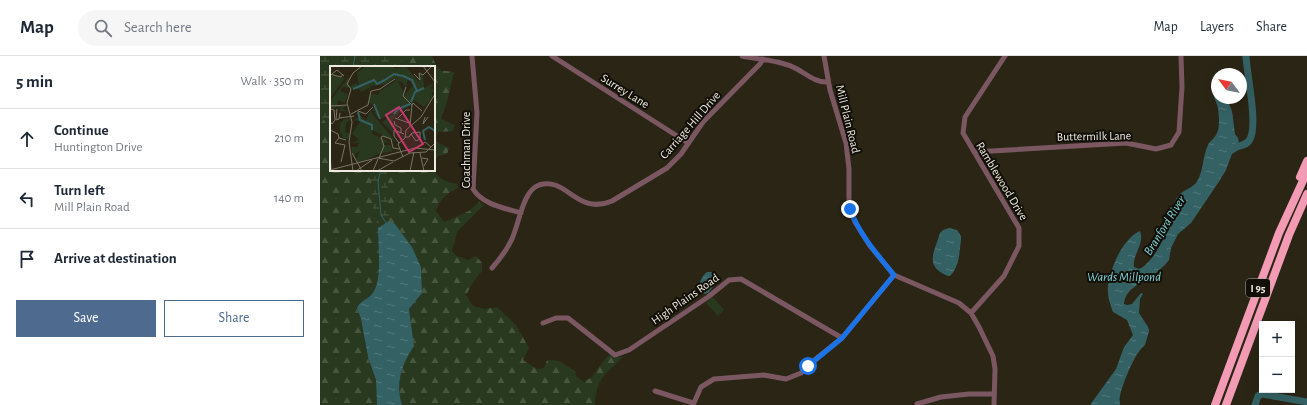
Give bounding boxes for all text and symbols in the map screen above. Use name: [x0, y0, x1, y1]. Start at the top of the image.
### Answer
search box: [78, 10, 358, 46]
icon: search: [92, 17, 114, 39]
text: Map: [20, 18, 54, 37]
text: Search here: [124, 20, 192, 35]
text: Map: [1153, 20, 1178, 34]
text: Layers: [1200, 20, 1234, 34]
text: Share: [1256, 20, 1287, 34]
inset map: [330, 66, 435, 171]
north arrow: [1211, 68, 1247, 104]
street label: Surrey Lane: [598, 72, 651, 111]
text: 5 min: [16, 73, 53, 90]
text: Walk · 350 m: [240, 75, 304, 88]
street label: Mill Plain Road: [834, 84, 862, 154]
street label: Carriage Hill Drive: [658, 89, 722, 161]
street label: Coachman Drive: [460, 112, 472, 188]
text: Continue: [54, 123, 109, 138]
icon: ahead: [16, 128, 38, 150]
street label: Buttermilk Lane: [1057, 129, 1131, 143]
text: 210 m: [274, 132, 304, 145]
street label: Ramblewood Drive: [974, 140, 1030, 222]
text: Huntington Drive: [54, 141, 142, 154]
text: Turn left: [54, 183, 105, 198]
icon: left: [16, 188, 38, 210]
text: 140 m: [274, 192, 304, 205]
water label: Branford River: [1142, 194, 1189, 258]
route end: [841, 200, 859, 218]
text: Mill Plain Road: [54, 201, 130, 214]
icon: arrive: [16, 248, 38, 270]
text: Arrive at destination: [54, 251, 177, 266]
street label: High Plains Road: [649, 271, 721, 327]
water label: Wards Millpond: [1087, 271, 1161, 284]
road number: I 95: [1246, 279, 1270, 297]
button: Save: [16, 300, 156, 337]
button: Share: [164, 300, 304, 337]
map controls: [1259, 321, 1295, 393]
button: +: [1259, 321, 1295, 357]
route start: [799, 357, 817, 375]
button: −: [1259, 357, 1295, 393]

